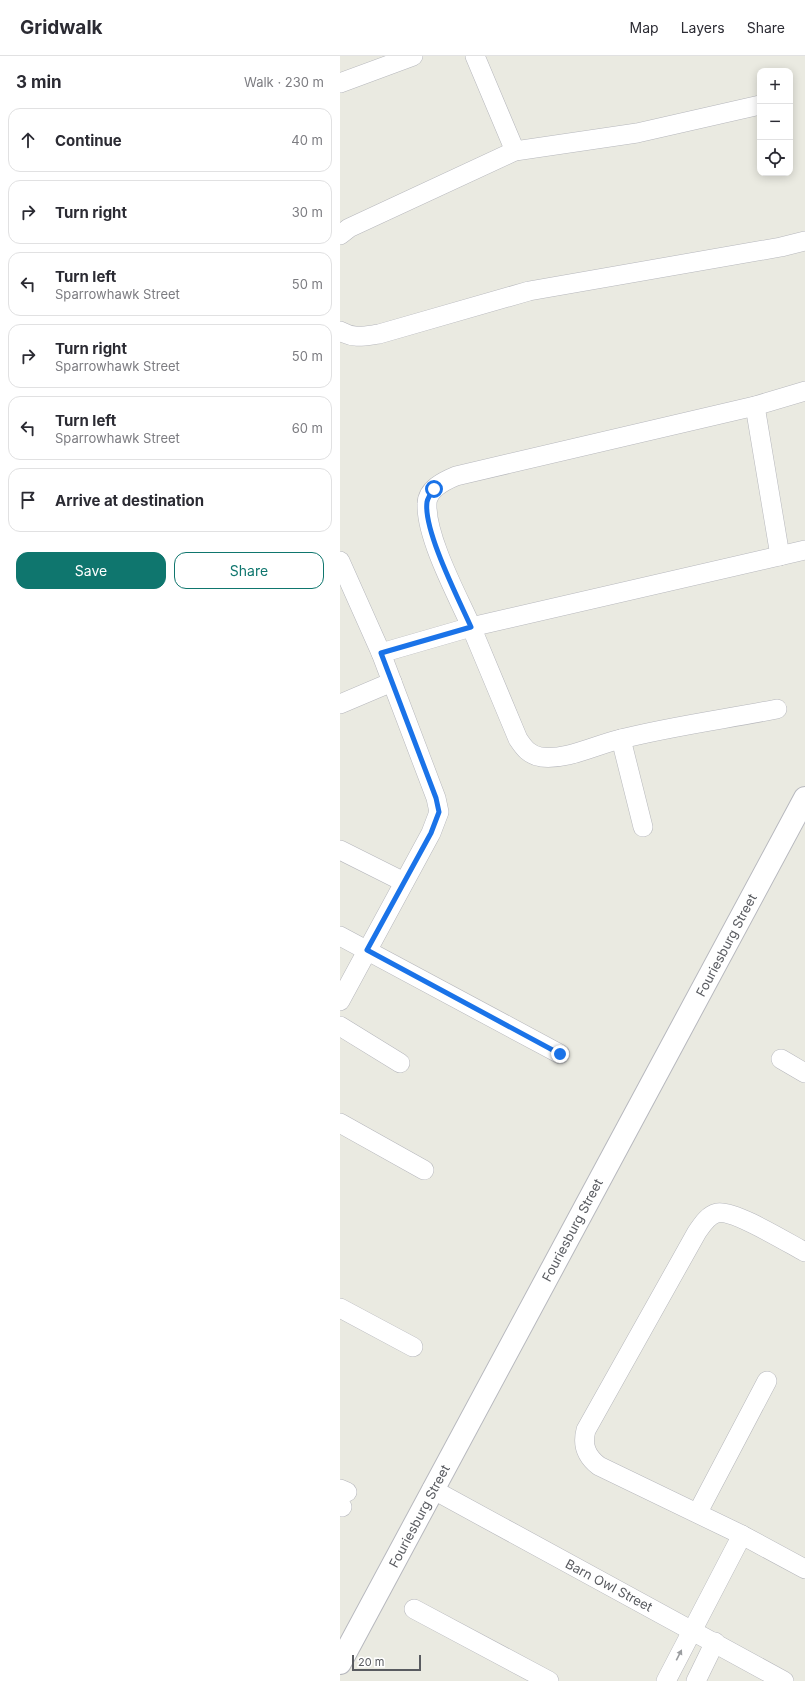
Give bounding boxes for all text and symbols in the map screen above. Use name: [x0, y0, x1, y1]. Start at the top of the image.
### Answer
text: Gridwalk: [20, 16, 103, 39]
text: Map: [630, 19, 659, 36]
text: Layers: [681, 19, 725, 36]
text: Share: [747, 19, 785, 36]
map controls: [757, 68, 793, 176]
button: +: [757, 68, 793, 104]
text: 3 min: [16, 72, 62, 92]
text: Walk · 230 m: [244, 74, 324, 90]
button: −: [757, 104, 793, 140]
icon: ahead: [17, 129, 39, 151]
text: Continue: [55, 131, 122, 150]
text: 40 m: [291, 132, 323, 148]
button: locate: [757, 140, 793, 176]
icon: right: [17, 201, 39, 223]
text: Turn right: [55, 203, 127, 222]
text: 30 m: [292, 204, 323, 220]
text: Turn left: [55, 267, 116, 286]
icon: left: [17, 273, 39, 295]
text: 50 m: [292, 276, 323, 292]
text: Sparrowhawk Street: [55, 286, 180, 302]
text: Turn right: [55, 339, 127, 358]
icon: right: [17, 345, 39, 367]
text: 50 m: [292, 348, 323, 364]
text: Sparrowhawk Street: [55, 358, 180, 374]
text: Turn left: [55, 411, 116, 430]
icon: left: [17, 417, 39, 439]
text: 60 m: [292, 420, 323, 436]
text: Sparrowhawk Street: [55, 430, 180, 446]
route start: [425, 480, 443, 498]
icon: arrive: [17, 489, 39, 511]
text: Arrive at destination: [55, 491, 204, 510]
button: Save: [16, 552, 166, 589]
button: Share: [174, 552, 324, 589]
street label: Fouriesburg Street: [692, 891, 760, 999]
route end: [551, 1045, 569, 1063]
street label: Fouriesburg Street: [538, 1176, 606, 1284]
street label: Fouriesburg Street: [385, 1462, 453, 1570]
street label: Barn Owl Street: [563, 1555, 655, 1615]
one-way arrow: [676, 1650, 682, 1661]
scale bar: [352, 1653, 421, 1672]
text: 20 m: [358, 1655, 384, 1669]

